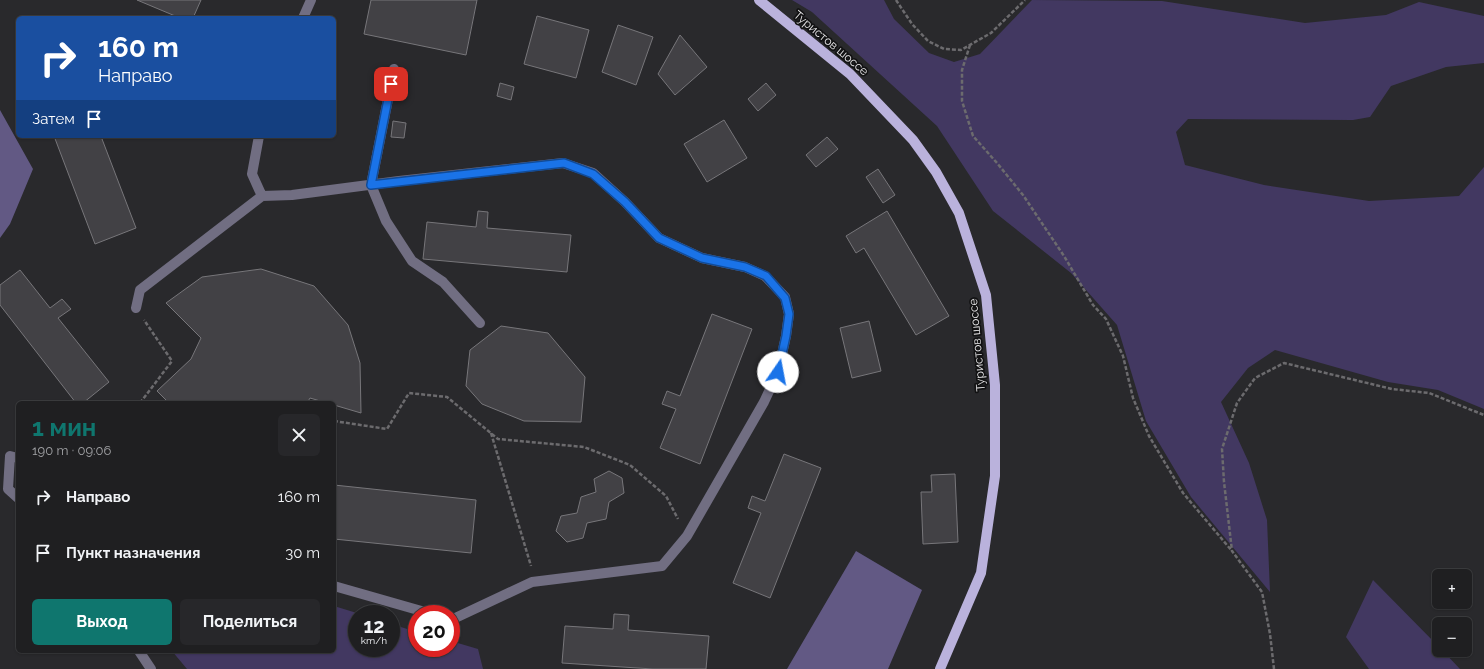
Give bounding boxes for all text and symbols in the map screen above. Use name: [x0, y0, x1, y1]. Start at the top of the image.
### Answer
street label: Туристов шоссе: [791, 8, 871, 78]
text: 160 m: [98, 31, 179, 64]
icon: right: [32, 32, 84, 84]
text: Направо: [98, 65, 172, 86]
pin: [374, 67, 408, 101]
icon: arrive: [380, 73, 402, 95]
icon: arrive: [83, 108, 105, 130]
text: Затем: [32, 110, 75, 128]
street label: Туристов шоссе: [966, 298, 988, 392]
position arrow: [757, 351, 799, 393]
text: 1 мин: [32, 413, 96, 442]
button: close: [278, 414, 320, 456]
text: 190 m · 09:06: [32, 443, 111, 458]
icon: right: [32, 486, 54, 508]
text: Направо: [66, 488, 130, 506]
text: 160 m: [278, 488, 320, 506]
icon: arrive: [32, 542, 54, 564]
text: Пункт назначения: [66, 544, 200, 562]
text: 30 m: [285, 544, 320, 562]
map controls: [1432, 569, 1472, 657]
button: +: [1432, 569, 1472, 609]
button: Выход: [32, 599, 172, 645]
button: Поделиться: [180, 599, 320, 645]
speed limit sign: 20: [408, 605, 460, 657]
text: 12: [363, 614, 385, 638]
button: −: [1432, 617, 1472, 657]
text: km/h: [361, 635, 387, 646]

